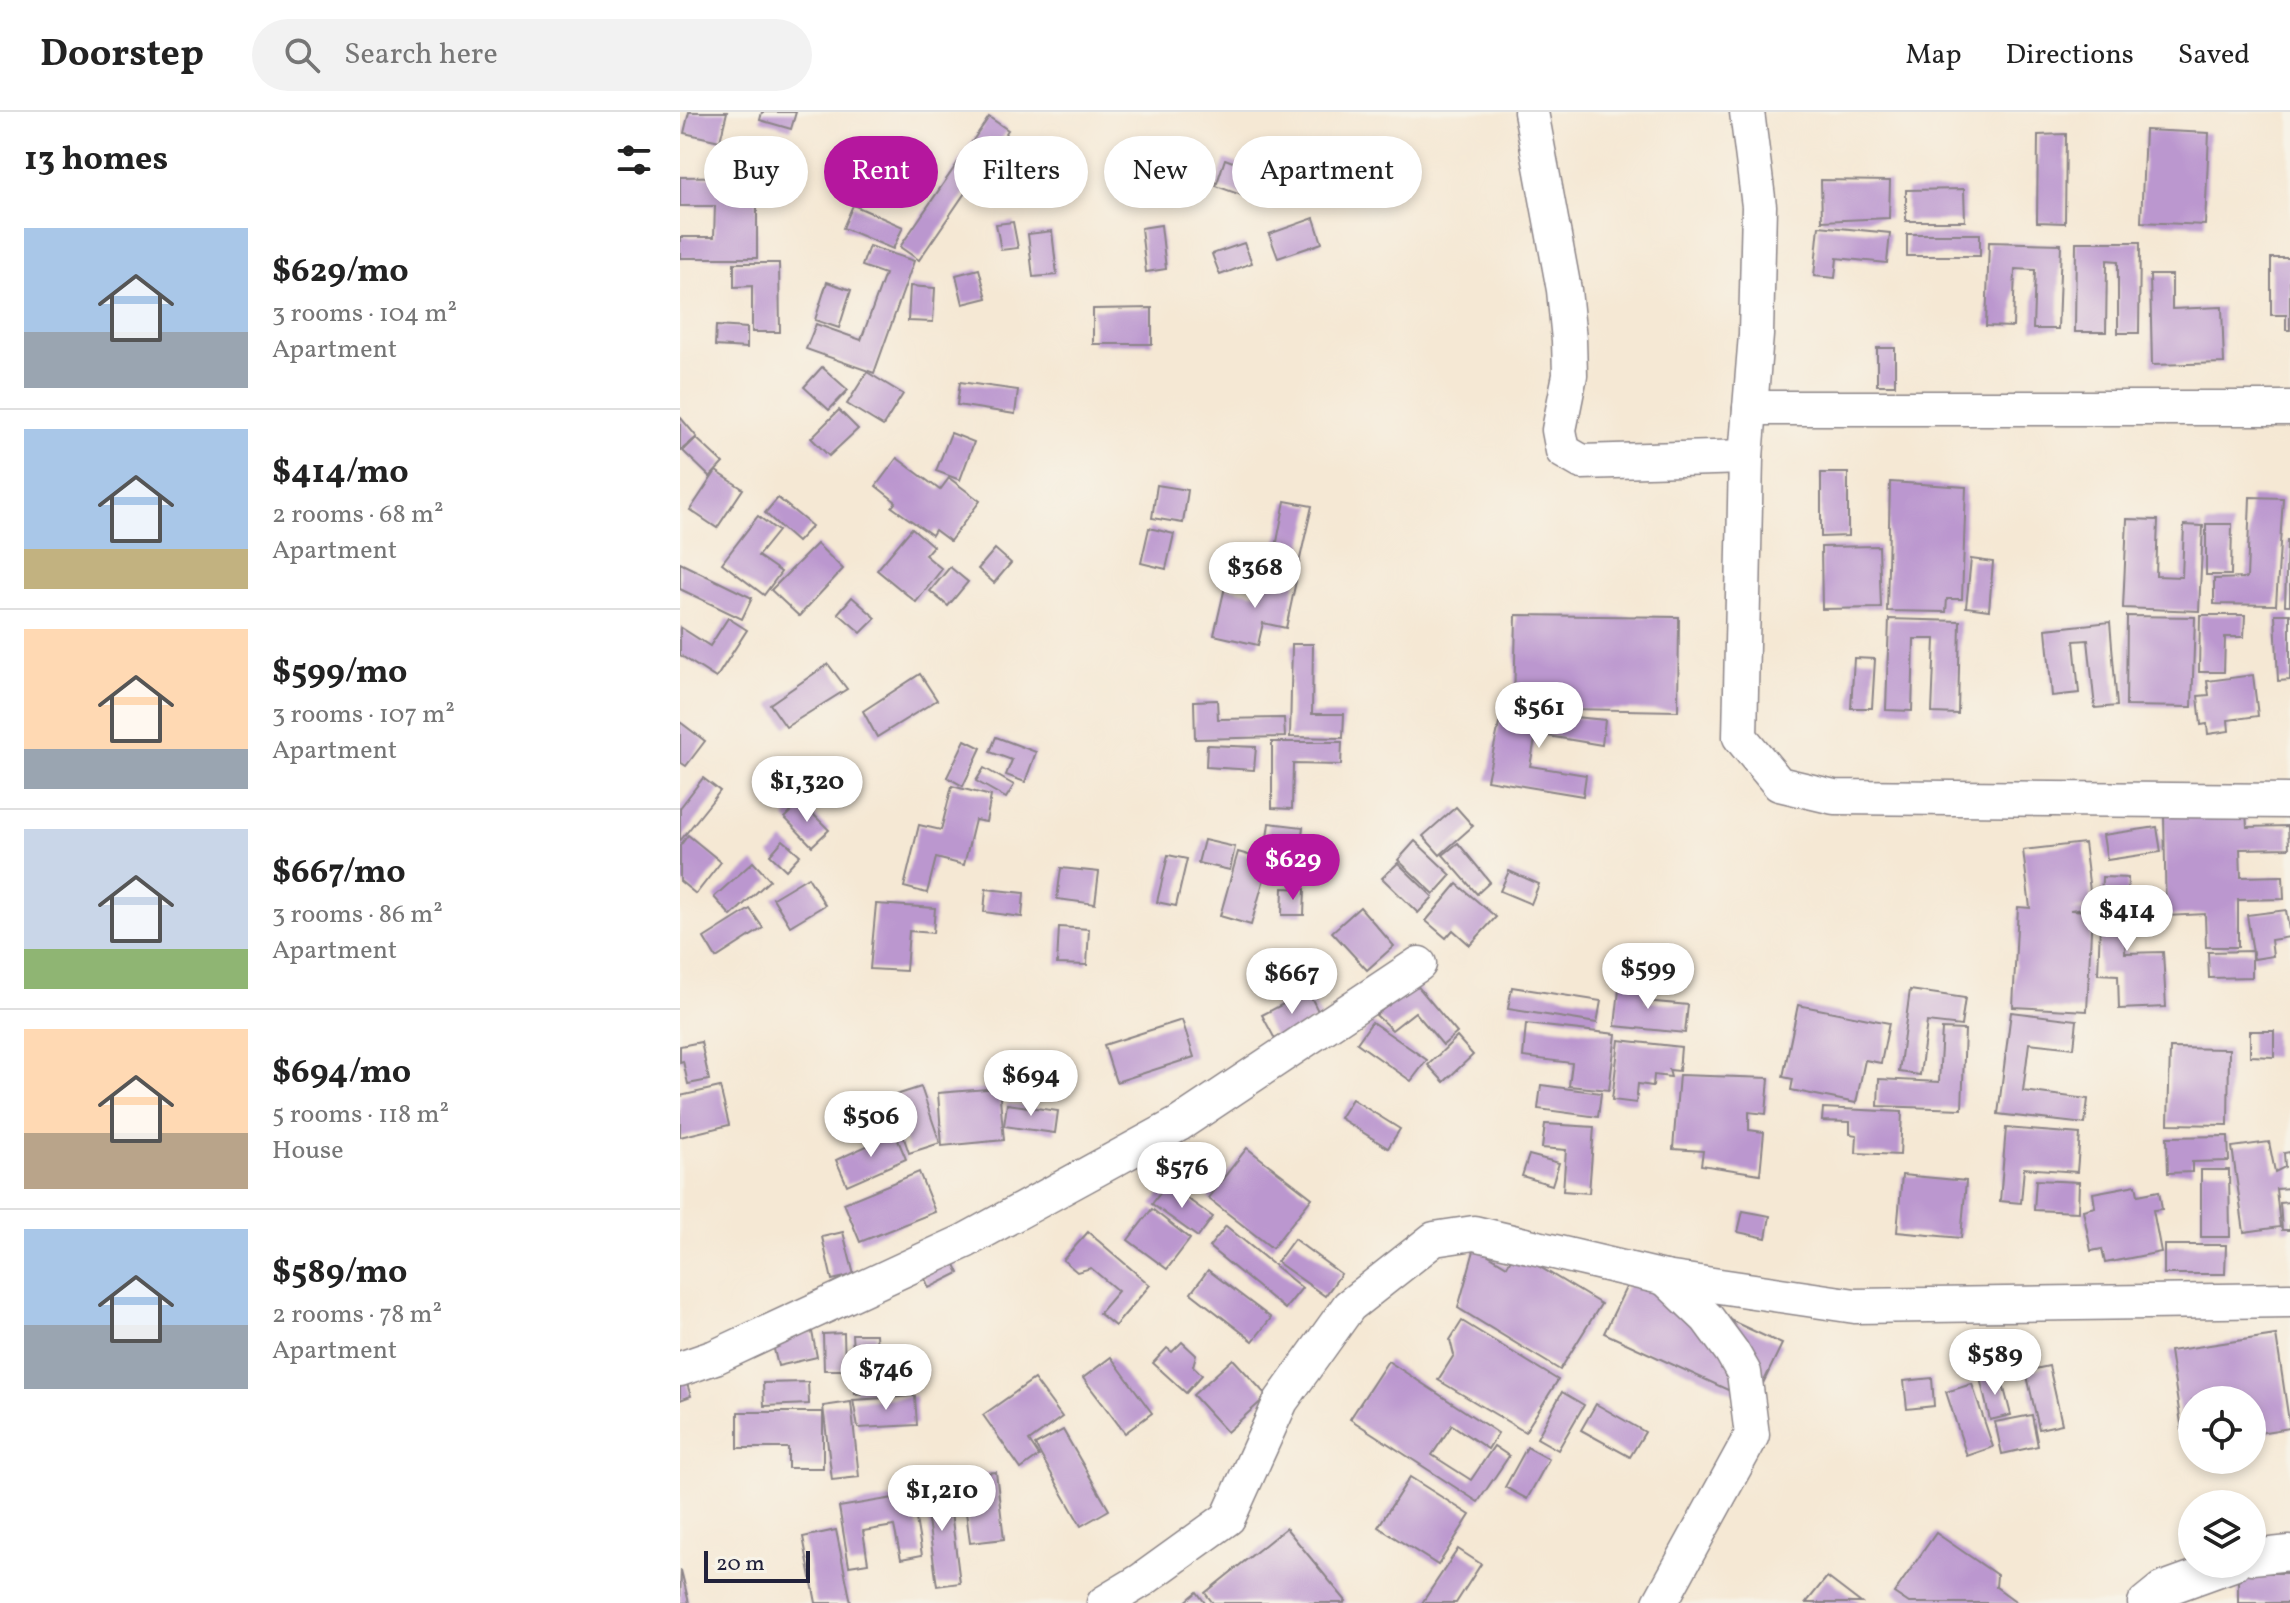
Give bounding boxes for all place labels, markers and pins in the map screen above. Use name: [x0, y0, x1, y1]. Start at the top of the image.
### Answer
pin: $368: [1208, 542, 1302, 610]
pin: $561: [1492, 682, 1586, 750]
pin: $1,320: [742, 756, 872, 824]
pin: $629: [1246, 834, 1340, 902]
pin: $414: [2080, 885, 2174, 953]
pin: $599: [1601, 943, 1695, 1011]
pin: $667: [1245, 948, 1339, 1016]
pin: $694: [984, 1050, 1078, 1118]
pin: $506: [824, 1091, 918, 1159]
pin: $576: [1135, 1142, 1229, 1210]
pin: $589: [1948, 1329, 2042, 1397]
pin: $746: [839, 1344, 933, 1412]
pin: $1,210: [877, 1465, 1007, 1533]

